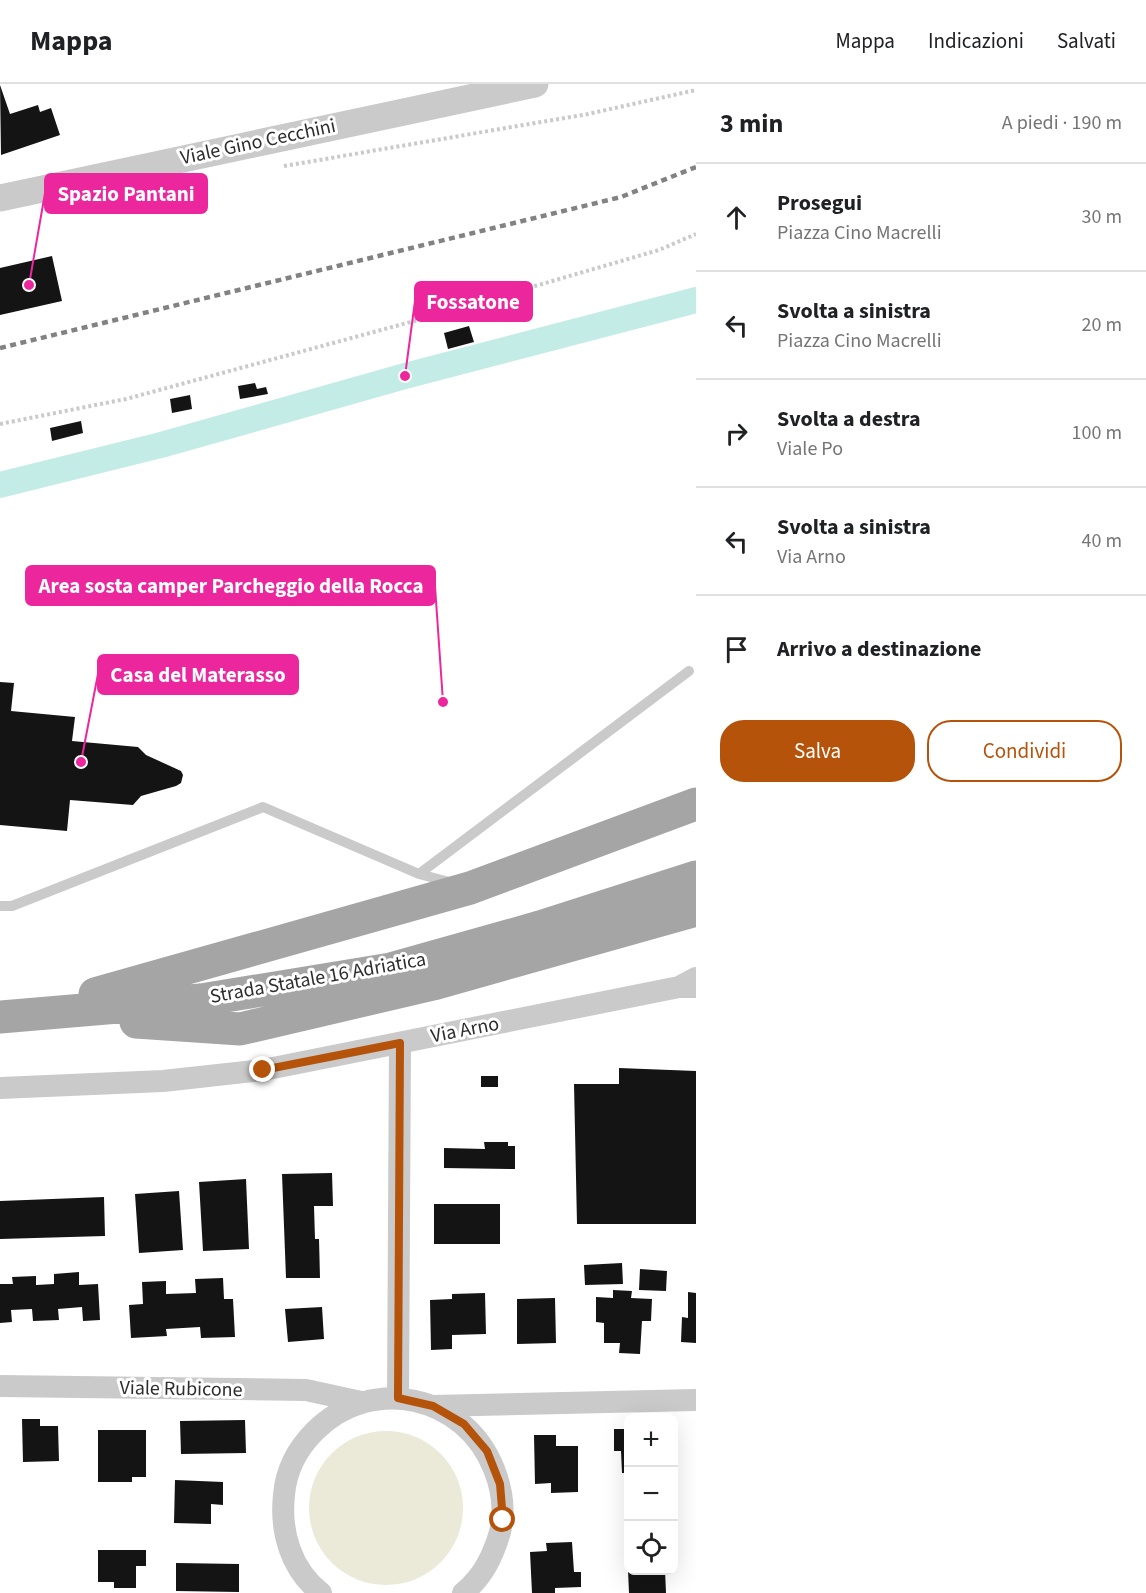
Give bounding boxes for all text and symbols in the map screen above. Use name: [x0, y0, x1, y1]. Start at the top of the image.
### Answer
text: Mappa: [30, 21, 113, 61]
text: Mappa: [836, 26, 895, 56]
text: Indicazioni: [928, 26, 1024, 56]
text: Salvati: [1057, 26, 1116, 56]
text: 3 min: [720, 105, 783, 142]
text: A piedi · 190 m: [1002, 109, 1122, 137]
street label: Viale Gino Cecchini: [178, 112, 338, 172]
callout: Spazio Pantani: [45, 174, 207, 213]
text: Spazio Pantani: [57, 179, 195, 209]
text: Prosegui: [777, 187, 862, 219]
icon: ahead: [720, 201, 753, 234]
text: 30 m: [1082, 203, 1122, 231]
text: Piazza Cino Macrelli: [777, 219, 942, 247]
callout: Fossatone: [415, 282, 532, 321]
text: Fossatone: [426, 287, 520, 317]
text: Svolta a sinistra: [777, 295, 931, 327]
icon: left: [720, 309, 753, 342]
text: 20 m: [1082, 311, 1122, 339]
text: Piazza Cino Macrelli: [777, 327, 942, 355]
text: Svolta a destra: [777, 403, 921, 435]
icon: right: [720, 417, 753, 450]
text: 100 m: [1072, 419, 1122, 447]
text: Viale Po: [777, 435, 843, 463]
text: Svolta a sinistra: [777, 511, 931, 543]
icon: left: [720, 525, 753, 558]
text: 40 m: [1082, 527, 1122, 555]
text: Via Arno: [777, 543, 846, 571]
callout: Area sosta camper Parcheggio della Rocca: [26, 566, 435, 605]
text: Area sosta camper Parcheggio della Rocca: [38, 571, 423, 601]
icon: arrive: [720, 633, 753, 666]
text: Arrivo a destinazione: [777, 633, 982, 665]
callout: Casa del Materasso: [98, 655, 298, 694]
text: Casa del Materasso: [110, 660, 286, 690]
button: Salva: [720, 720, 915, 782]
button: Condividi: [927, 720, 1122, 782]
street label: Strada Statale 16 Adriatica: [208, 945, 428, 1011]
street label: Via Arno: [429, 1010, 501, 1050]
route end: [249, 1056, 275, 1082]
street label: Viale Rubicone: [119, 1374, 243, 1404]
map controls: [624, 1413, 678, 1575]
button: +: [624, 1413, 678, 1467]
button: −: [624, 1467, 678, 1521]
route start: [489, 1506, 515, 1532]
button: locate: [624, 1521, 678, 1575]

